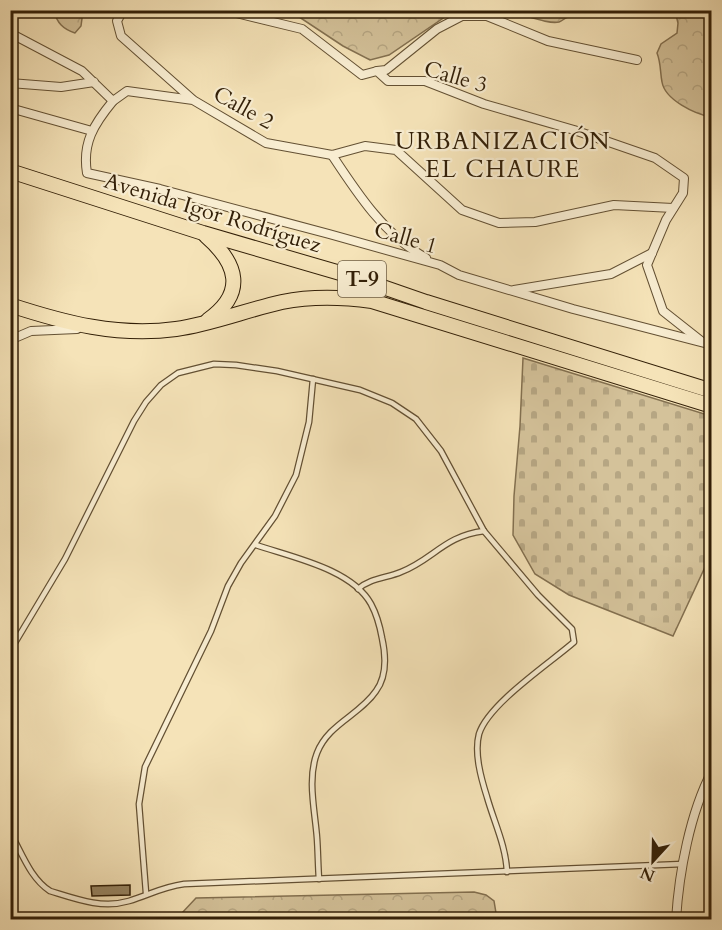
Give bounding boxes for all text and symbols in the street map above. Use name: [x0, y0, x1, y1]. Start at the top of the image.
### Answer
street label: Calle 3: [420, 54, 491, 100]
street label: Calle 2: [208, 79, 279, 137]
district label: URBANIZACIÓN EL CHAURE: [395, 125, 611, 186]
street label: Avenida Igor Rodríguez: [100, 166, 325, 260]
street label: Calle 1: [370, 215, 441, 261]
road number: T-9: [338, 261, 386, 297]
north arrow: [623, 831, 683, 891]
text: N: [637, 861, 658, 887]

